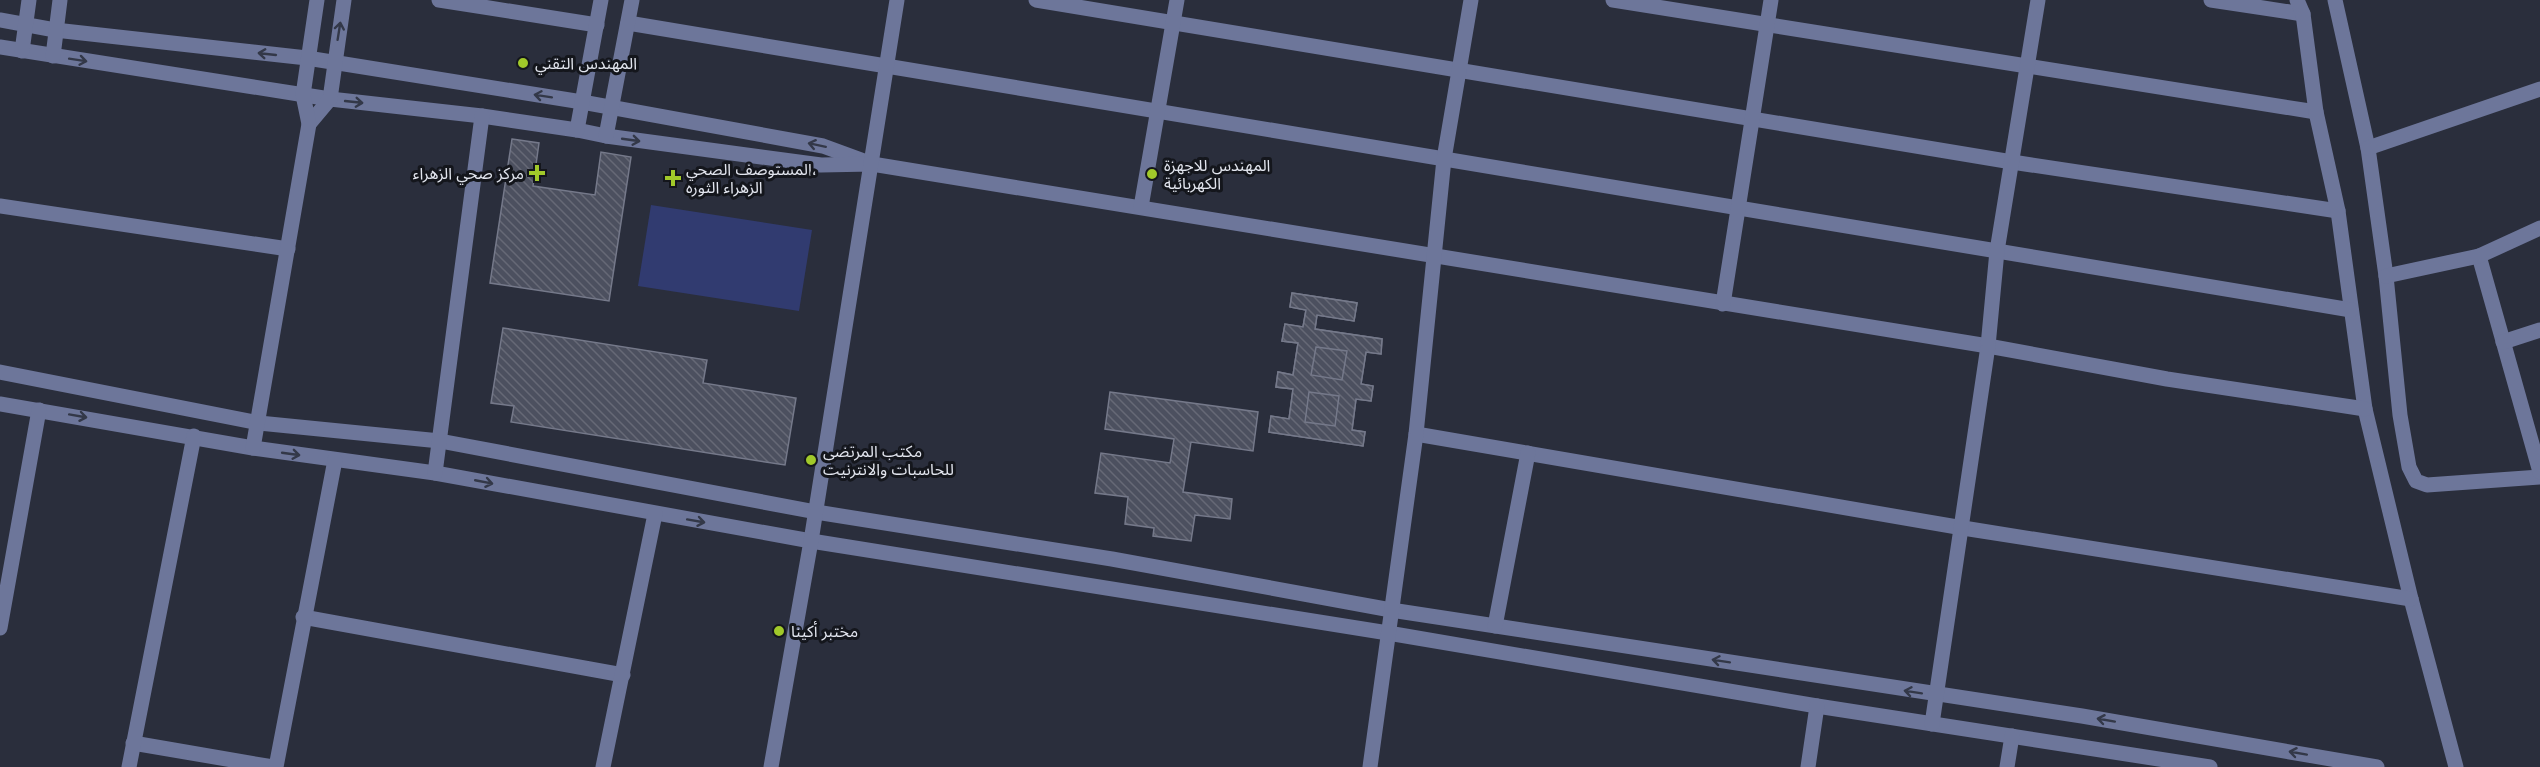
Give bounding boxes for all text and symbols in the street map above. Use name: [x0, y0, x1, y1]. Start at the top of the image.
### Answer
one-way arrow: [334, 22, 345, 42]
one-way arrow: [257, 48, 277, 59]
place label: المهندس التقني: [535, 52, 637, 75]
one-way arrow: [68, 55, 88, 66]
marker: المهندس التقني: [516, 56, 530, 70]
one-way arrow: [533, 90, 553, 101]
one-way arrow: [344, 97, 364, 108]
one-way arrow: [620, 134, 640, 145]
one-way arrow: [808, 139, 827, 151]
place label: المهندس للاجهزة الكهربائية: [1164, 154, 1270, 195]
place label: المستوصف الصحي، الزهراء الثوره: [686, 158, 817, 199]
place label: مركز صحي الزهراء: [413, 162, 524, 185]
marker: مركز صحي الزهراء: [528, 164, 546, 182]
marker: المهندس للاجهزة الكهربائية: [1145, 167, 1159, 181]
marker: المستوصف الصحي، الزهراء الثوره: [664, 169, 682, 187]
one-way arrow: [68, 411, 88, 422]
place label: مكتب المرتضى للحاسبات والانترنيت: [823, 440, 954, 481]
one-way arrow: [281, 448, 301, 459]
marker: مكتب المرتضى للحاسبات والانترنيت: [804, 453, 818, 467]
one-way arrow: [474, 477, 493, 488]
one-way arrow: [686, 516, 706, 527]
place label: مختبر أكينا: [791, 620, 858, 643]
marker: مختبر أكينا: [772, 624, 786, 638]
one-way arrow: [1711, 656, 1731, 667]
one-way arrow: [1904, 686, 1924, 697]
one-way arrow: [2097, 714, 2116, 725]
one-way arrow: [2289, 748, 2309, 759]

